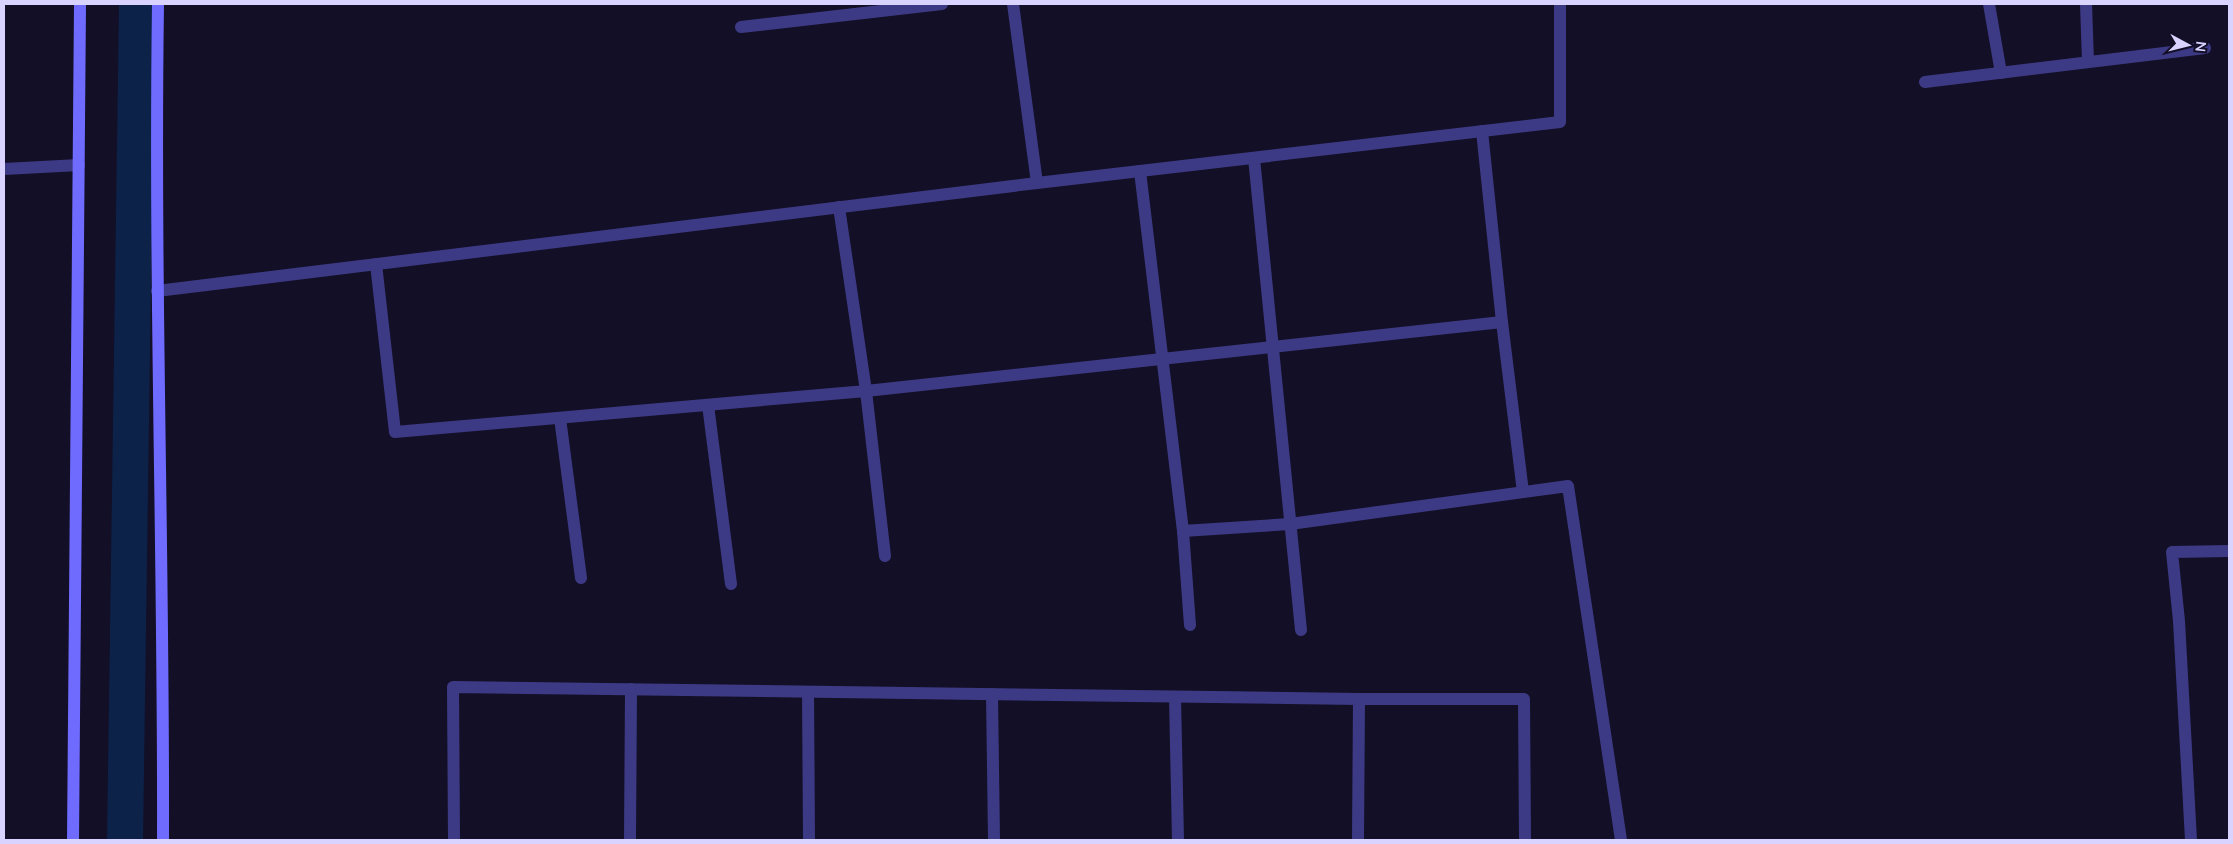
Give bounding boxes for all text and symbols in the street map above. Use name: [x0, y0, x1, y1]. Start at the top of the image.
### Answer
north arrow: [2163, 20, 2213, 70]
text: N: [2191, 40, 2210, 53]

